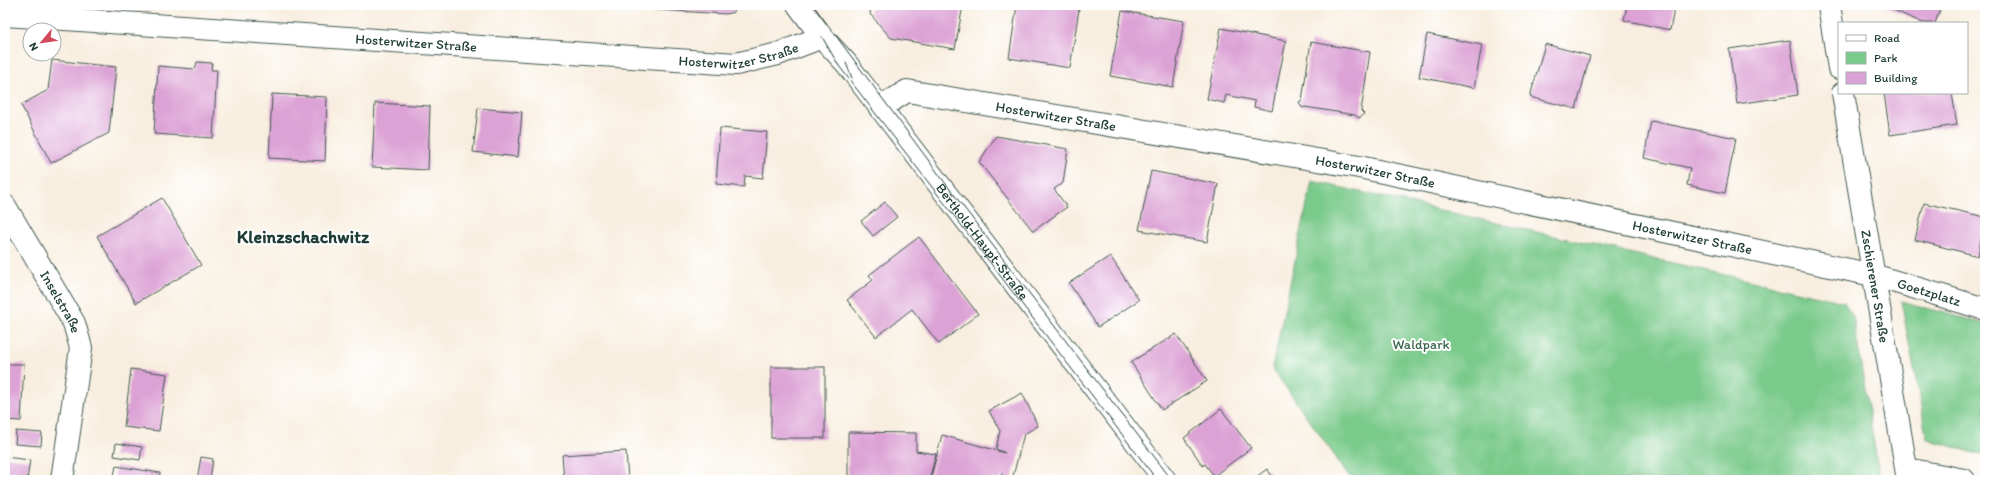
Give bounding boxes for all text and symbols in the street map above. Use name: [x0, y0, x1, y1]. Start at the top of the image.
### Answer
north arrow: [22, 22, 62, 62]
legend: [1838, 22, 1968, 94]
street label: Hosterwitzer Straße: [355, 30, 478, 55]
text: Road: [1874, 31, 1900, 45]
street label: Hosterwitzer Straße: [678, 38, 801, 73]
text: N: [26, 40, 41, 53]
text: Park: [1874, 51, 1898, 65]
text: Building: [1874, 71, 1918, 85]
street label: Hosterwitzer Straße: [995, 98, 1118, 135]
street label: Hosterwitzer Straße: [1314, 151, 1437, 191]
street label: Berthold-Haupt-Straße: [932, 180, 1033, 303]
street label: Hosterwitzer Straße: [1631, 216, 1754, 258]
district label: Kleinzschachwitz: [237, 226, 370, 248]
street label: Zschierener Straße: [1858, 229, 1893, 344]
street label: Inselstraße: [36, 267, 85, 335]
street label: Goetzplatz: [1895, 274, 1963, 310]
park label: Waldpark: [1392, 336, 1450, 353]

